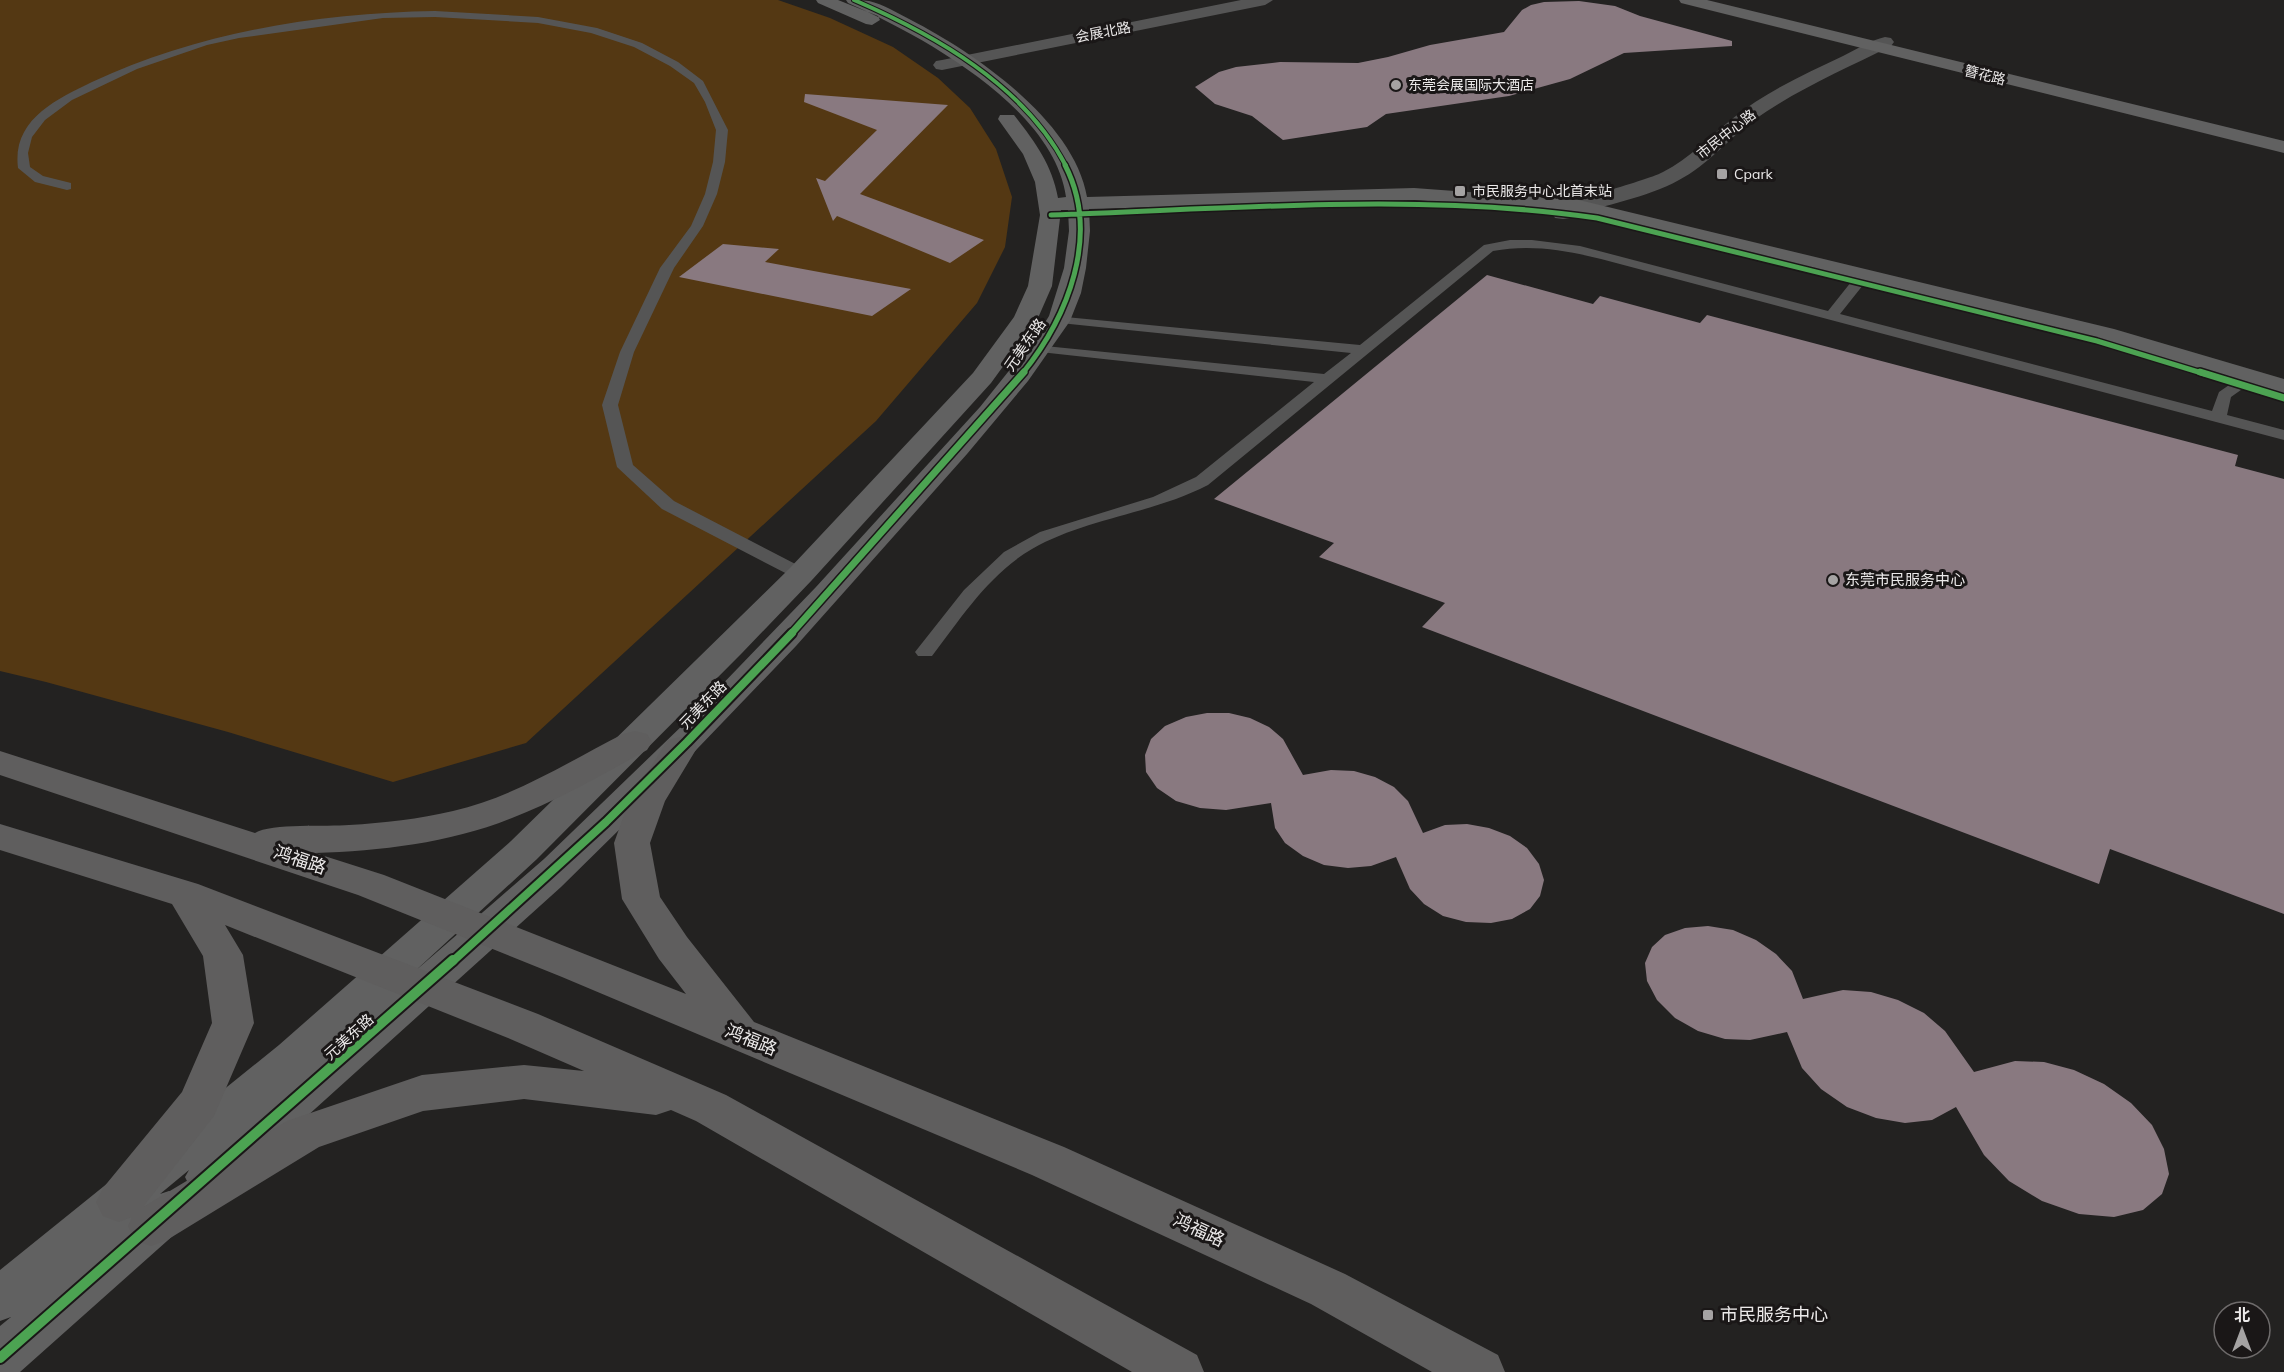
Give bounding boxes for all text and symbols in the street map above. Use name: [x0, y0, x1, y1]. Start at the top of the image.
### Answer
street label: 会展北路: [1074, 18, 1132, 46]
street label: 簪花路: [1962, 61, 2008, 89]
place label: 东莞会展国际大酒店: [1408, 76, 1534, 94]
marker: 东莞会展国际大酒店: [1389, 78, 1403, 92]
street label: 市民中心路: [1693, 105, 1759, 163]
place label: Cpark: [1734, 165, 1773, 183]
marker: Cpark: [1715, 167, 1729, 181]
place label: 市民服务中心北首末站: [1472, 182, 1612, 200]
marker: 市民服务中心北首末站: [1453, 184, 1467, 198]
street label: 元美东路: [1000, 315, 1050, 375]
place label: 东莞市民服务中心: [1845, 570, 1965, 589]
marker: 东莞市民服务中心: [1826, 573, 1840, 587]
street label: 元美东路: [675, 676, 730, 733]
street label: 鸿福路: [271, 840, 329, 879]
street label: 元美东路: [320, 1009, 377, 1064]
street label: 鸿福路: [722, 1019, 781, 1060]
street label: 鸿福路: [1170, 1208, 1229, 1251]
north arrow: [2212, 1300, 2272, 1360]
place label: 市民服务中心: [1720, 1303, 1828, 1326]
text: 北: [2234, 1305, 2250, 1325]
marker: 市民服务中心: [1701, 1308, 1715, 1322]

